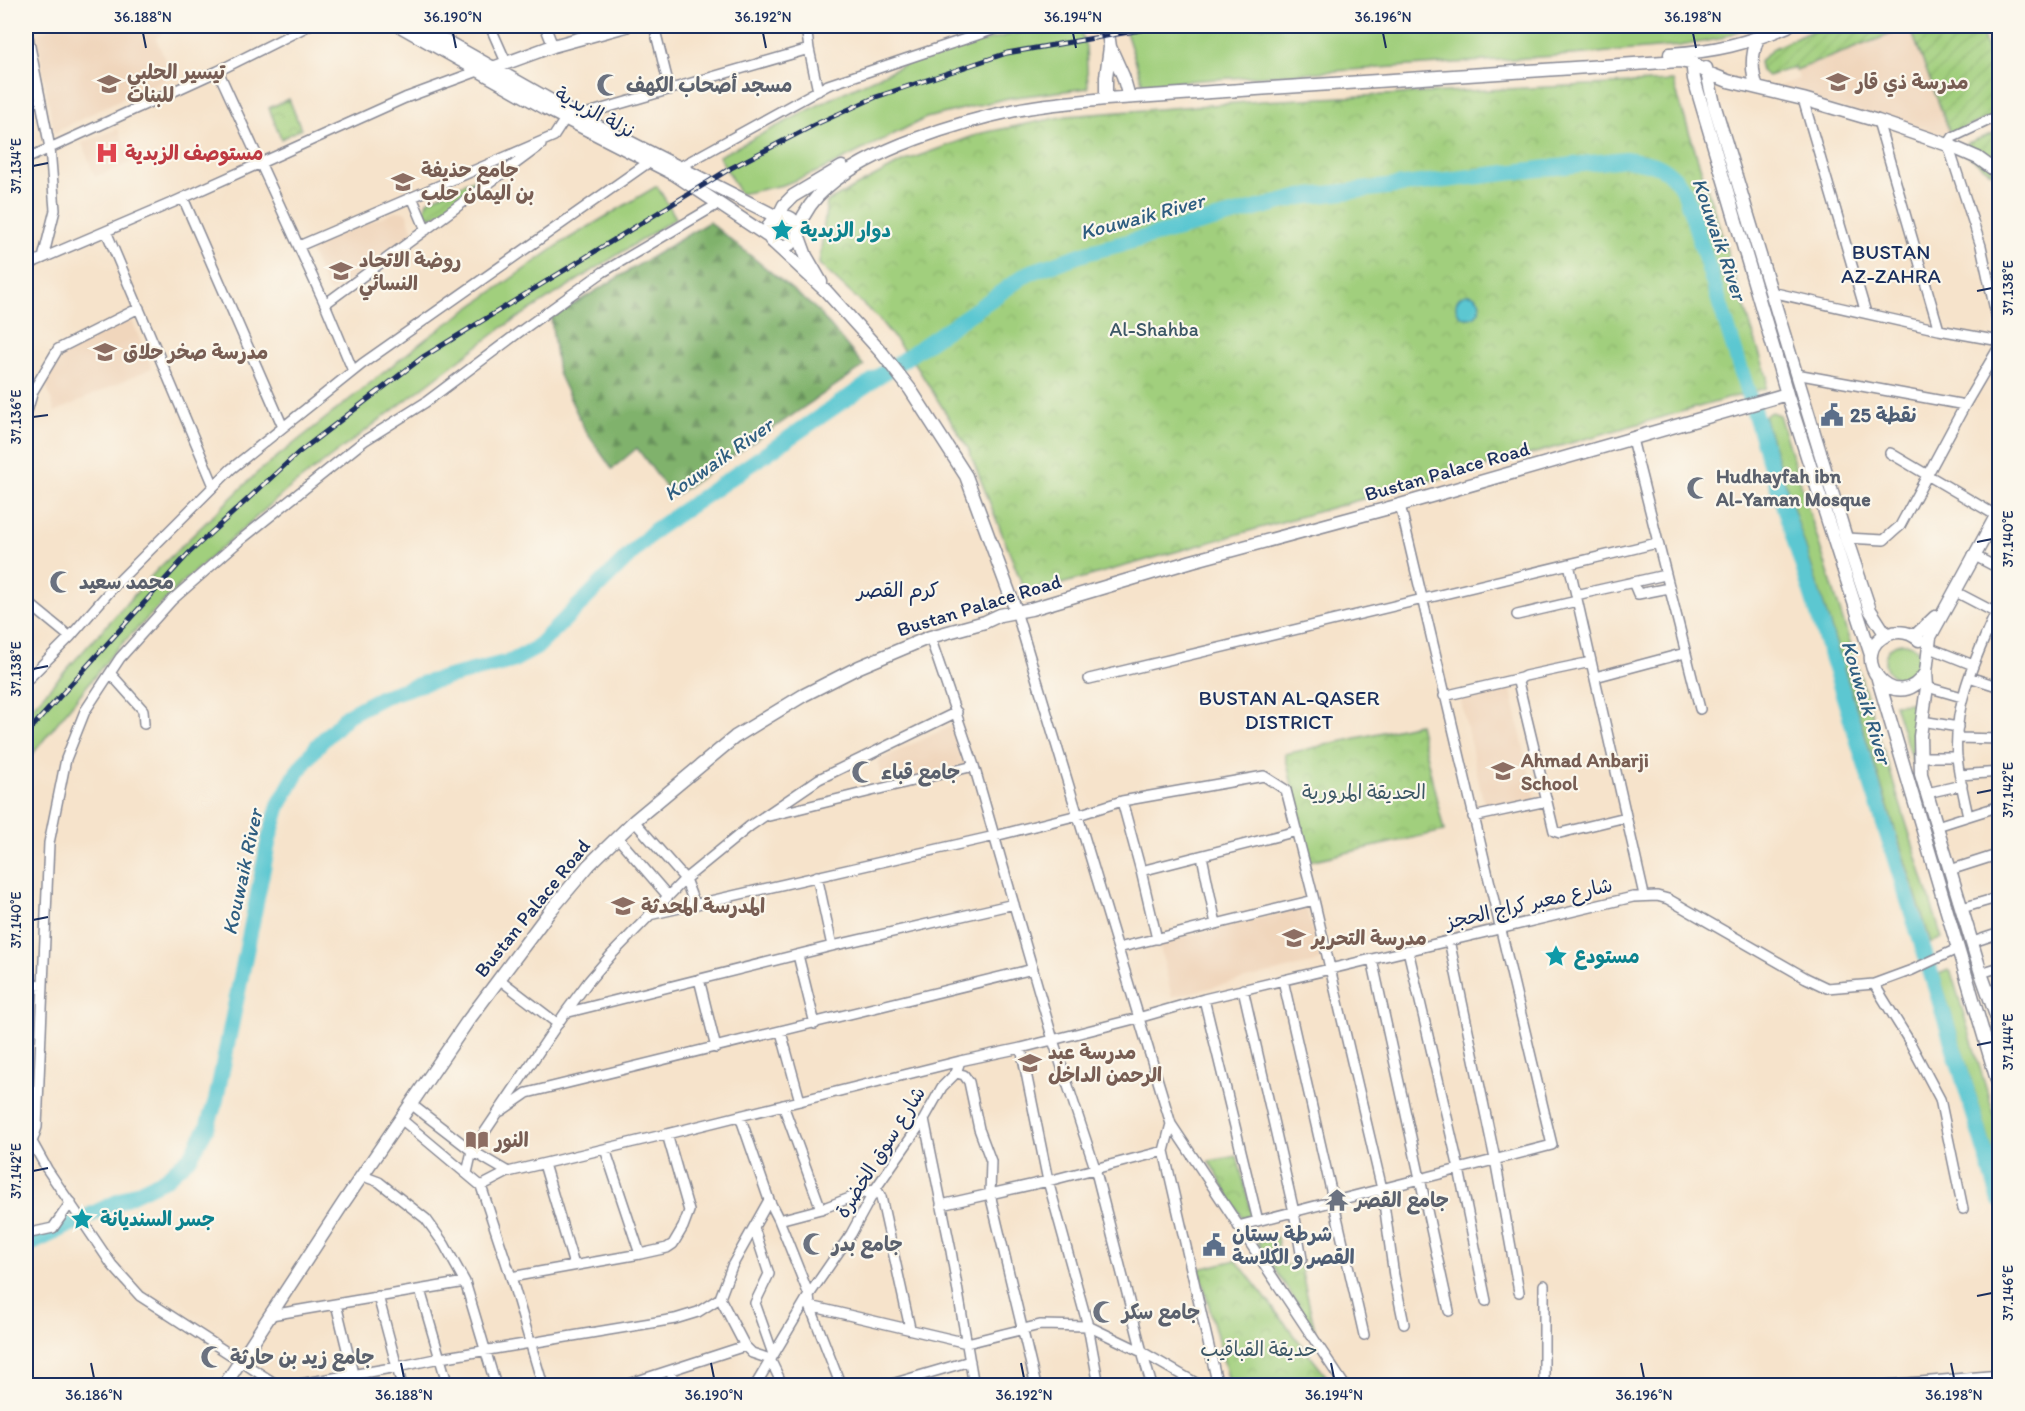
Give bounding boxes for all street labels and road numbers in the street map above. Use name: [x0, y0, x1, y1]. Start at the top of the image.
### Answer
street label: نزلة الزبدية: [551, 81, 639, 143]
street label: Bustan Palace Road: [1362, 436, 1532, 506]
street label: Bustan Palace Road: [894, 569, 1064, 641]
street label: Bustan Palace Road: [469, 834, 595, 982]
street label: شارع معبر كراج الحجز: [1441, 872, 1615, 936]
street label: شارع سوق الخضرة: [830, 1082, 932, 1223]

